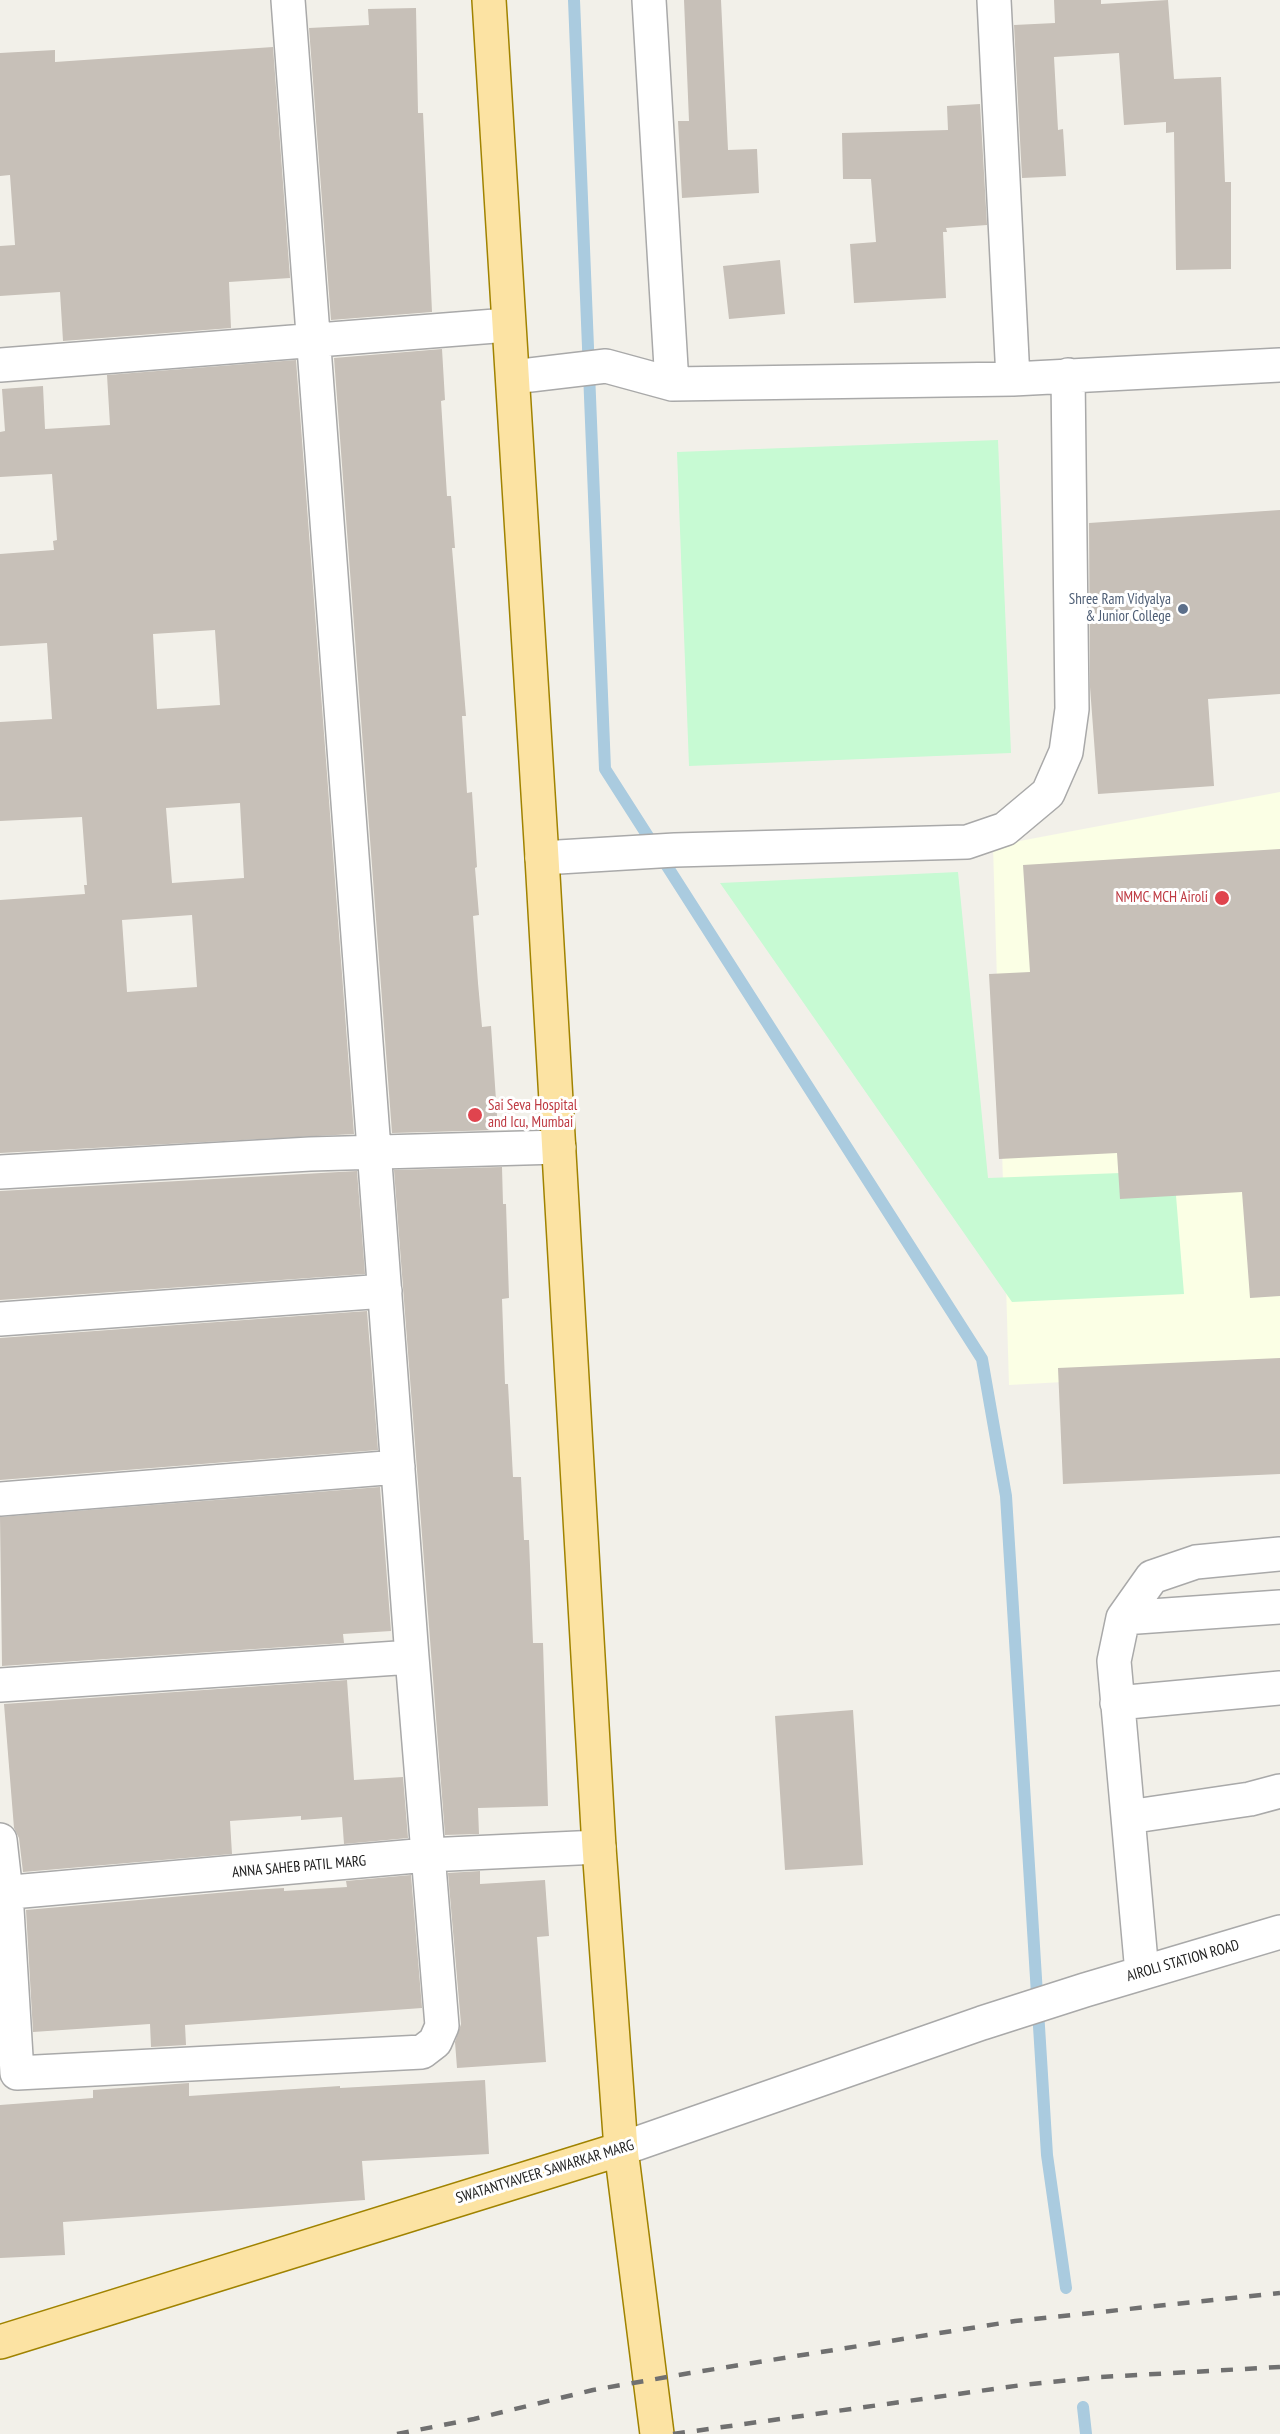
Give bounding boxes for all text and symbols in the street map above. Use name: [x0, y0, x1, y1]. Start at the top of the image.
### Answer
place label: Shree Ram Vidyalya & Junior College: [1069, 591, 1171, 626]
marker: Shree Ram Vidyalya & Junior College: [1176, 602, 1190, 616]
place label: NMMC MCH Airoli: [1115, 889, 1208, 907]
marker: NMMC MCH Airoli: [1213, 889, 1231, 907]
place label: Sai Seva Hospital and Icu, Mumbai: [488, 1097, 577, 1132]
marker: Sai Seva Hospital and Icu, Mumbai: [466, 1106, 484, 1124]
street label: ANNA SAHEB PATIL MARG: [231, 1852, 367, 1882]
street label: AIROLI STATION ROAD: [1125, 1936, 1241, 1986]
street label: SWATANTYAVEER SAWARKAR MARG: [454, 2136, 636, 2208]

